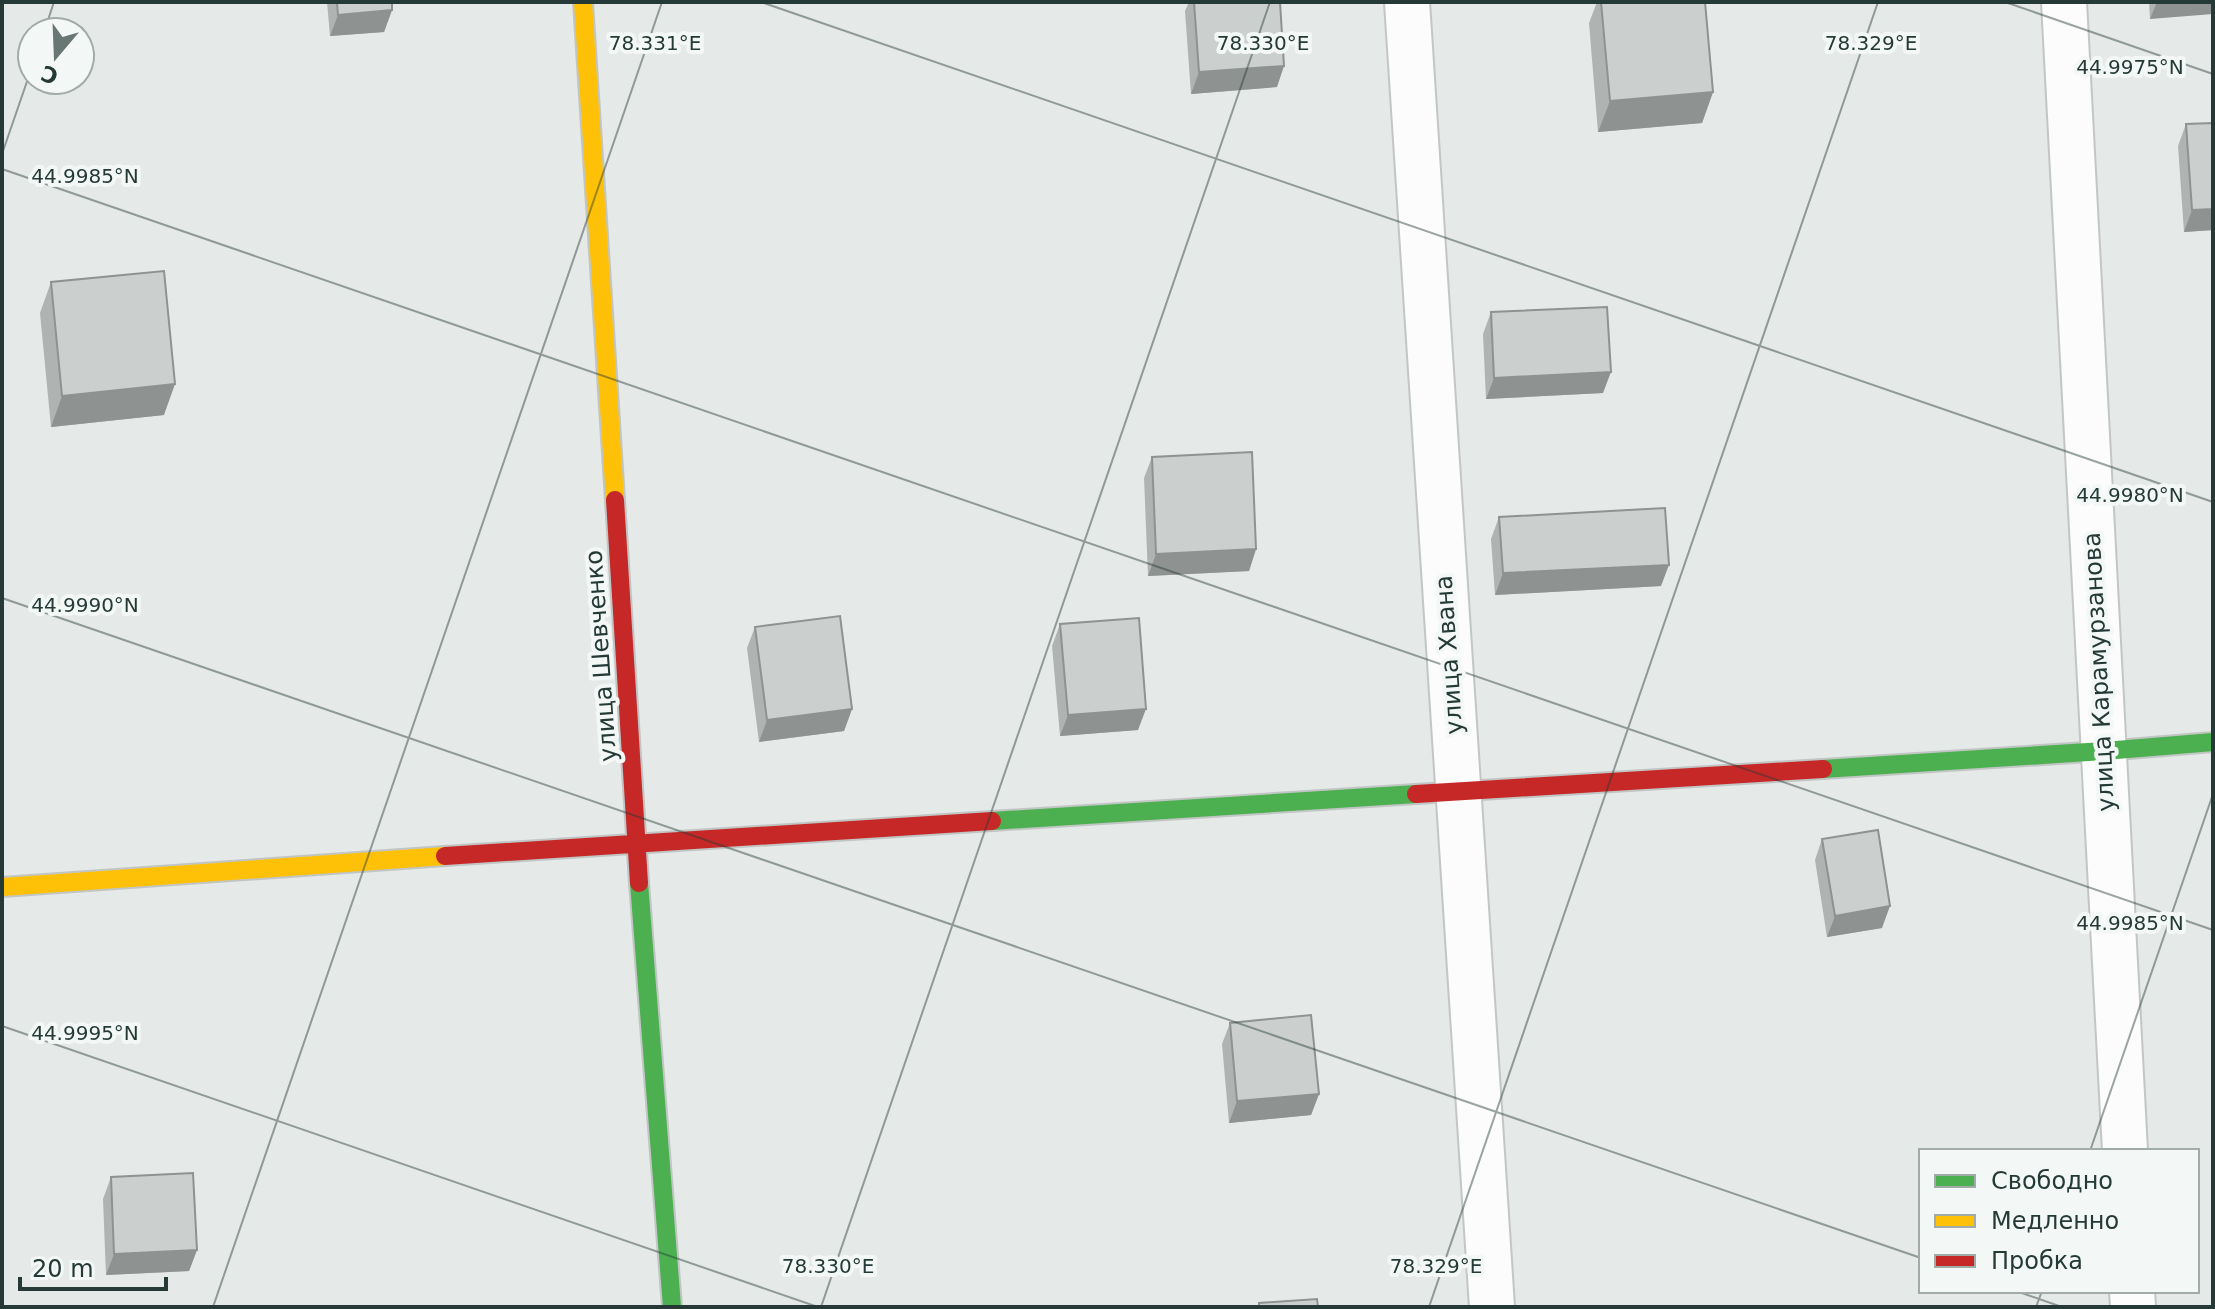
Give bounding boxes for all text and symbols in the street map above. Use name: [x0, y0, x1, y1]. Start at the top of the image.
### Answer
north arrow: [16, 16, 96, 96]
text: 78.331°E: [609, 31, 701, 55]
text: 78.330°E: [1217, 31, 1309, 55]
text: 78.329°E: [1825, 31, 1917, 55]
text: 44.9975°N: [2076, 55, 2184, 79]
text: С: [38, 60, 61, 89]
text: 44.9985°N: [31, 164, 139, 188]
text: 44.9980°N: [2076, 483, 2184, 507]
street label: улица Карамурзанова: [2078, 532, 2120, 812]
street label: улица Шевченко: [580, 549, 622, 763]
street label: улица Хвана: [1429, 574, 1469, 736]
text: 44.9990°N: [31, 593, 139, 617]
text: 44.9985°N: [2076, 911, 2184, 935]
text: 44.9995°N: [31, 1021, 139, 1045]
legend: [1919, 1149, 2199, 1293]
text: Свободно: [1991, 1167, 2113, 1195]
text: Медленно: [1991, 1207, 2119, 1235]
scale bar: [20, 1241, 166, 1291]
text: Пробка: [1991, 1247, 2083, 1275]
text: 78.330°E: [782, 1254, 874, 1278]
text: 78.329°E: [1390, 1254, 1482, 1278]
text: 20 m: [32, 1255, 94, 1283]

